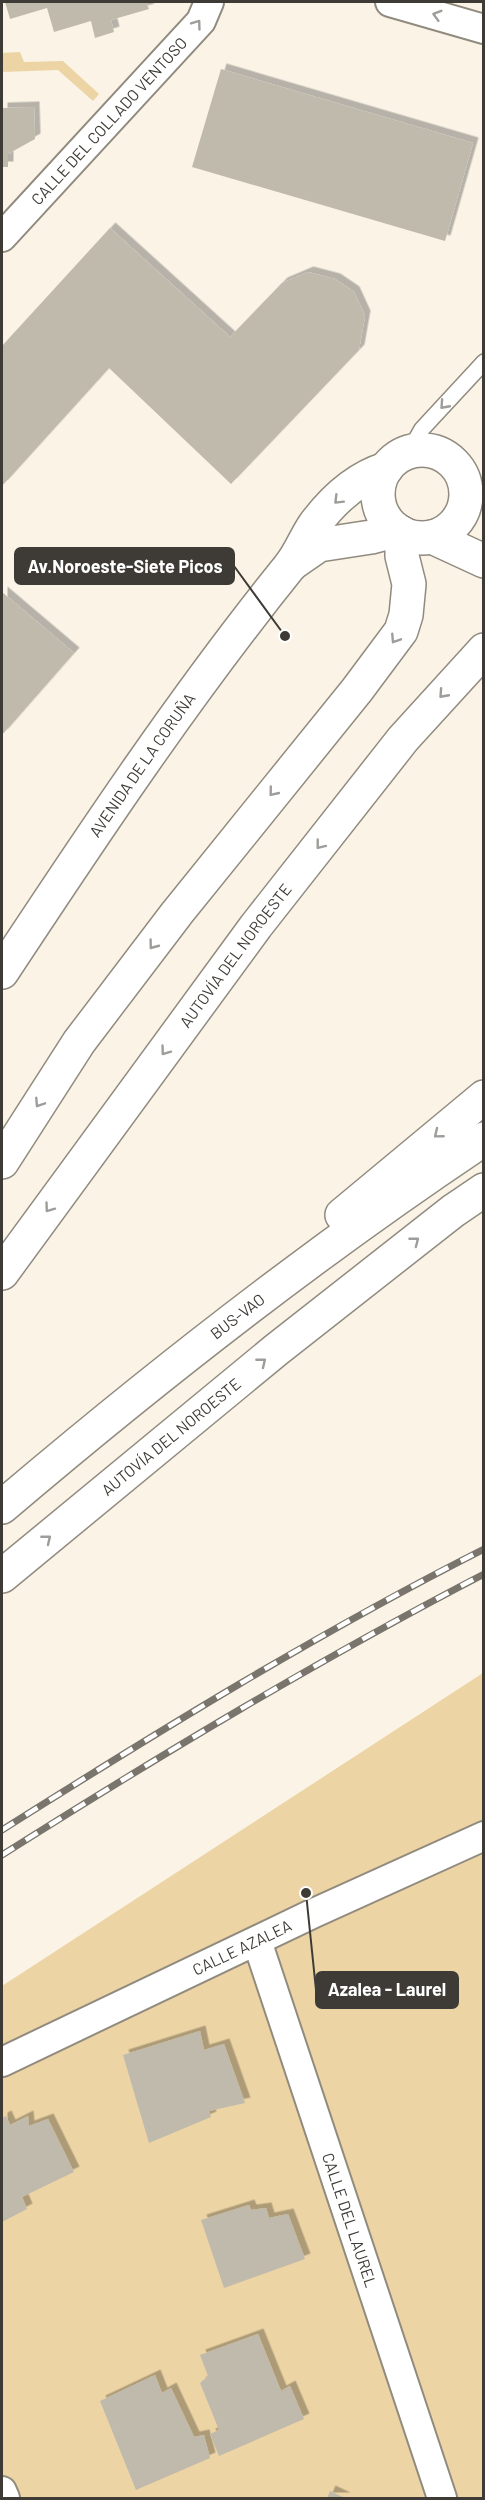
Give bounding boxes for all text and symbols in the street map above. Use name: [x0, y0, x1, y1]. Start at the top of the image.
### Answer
one-way arrow: [432, 10, 443, 22]
one-way arrow: [190, 19, 201, 30]
street label: CALLE DEL COLLADO VENTOSO: [27, 33, 191, 208]
one-way arrow: [440, 398, 451, 409]
one-way arrow: [334, 493, 345, 504]
callout: Av.Noroeste-Siete Picos: [15, 548, 234, 584]
text: Av.Noroeste-Siete Picos: [27, 555, 223, 577]
one-way arrow: [391, 633, 402, 644]
one-way arrow: [439, 687, 450, 698]
street label: AVENIDA DE LA CORUÑA: [85, 689, 199, 840]
one-way arrow: [270, 785, 281, 796]
one-way arrow: [316, 838, 327, 849]
street label: AUTOVÍA DEL NOROESTE: [175, 880, 295, 1031]
one-way arrow: [149, 938, 160, 949]
one-way arrow: [161, 1044, 172, 1055]
one-way arrow: [36, 1097, 47, 1108]
one-way arrow: [434, 1127, 445, 1138]
one-way arrow: [45, 1202, 56, 1213]
one-way arrow: [408, 1237, 419, 1248]
street label: BUS-VAO: [206, 1289, 268, 1343]
one-way arrow: [255, 1358, 266, 1369]
street label: AUTOVÍA DEL NOROESTE: [97, 1373, 244, 1499]
one-way arrow: [40, 1535, 51, 1546]
street label: CALLE AZALEA: [189, 1915, 295, 1979]
callout: Azalea - Laurel: [316, 1972, 458, 2008]
text: Azalea - Laurel: [328, 1978, 446, 2000]
street label: CALLE DEL LAUREL: [319, 2150, 381, 2290]

